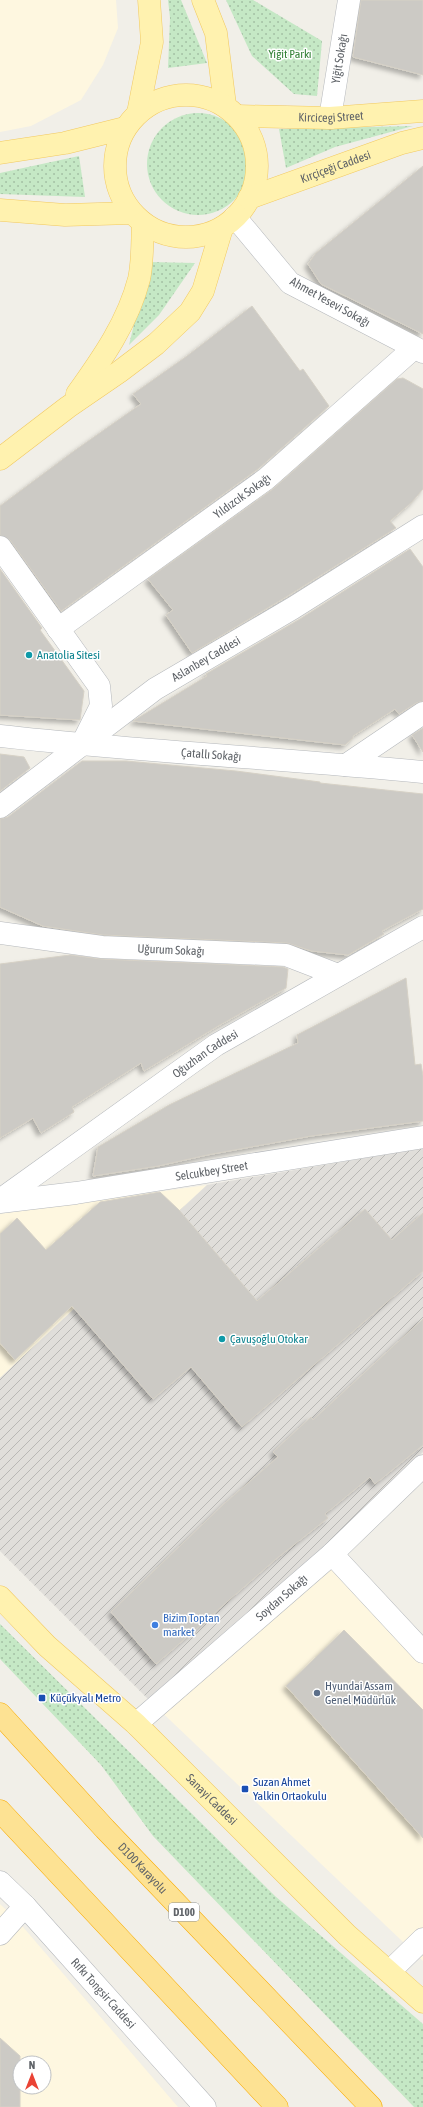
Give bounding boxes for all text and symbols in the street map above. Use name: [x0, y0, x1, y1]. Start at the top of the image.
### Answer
street label: Yiğit Sokağı: [329, 33, 350, 85]
park label: Yiğit Parkı: [268, 47, 312, 61]
street label: Kircicegi Street: [298, 108, 365, 125]
street label: Kırçiçeği Caddesi: [298, 148, 373, 186]
street label: Ahmet Yesevi Sokağı: [288, 274, 372, 330]
street label: Yıldızcık Sokağı: [211, 471, 274, 522]
street label: Aslanbey Caddesi: [169, 633, 243, 685]
place label: Anatolia Sitesi: [37, 648, 100, 662]
marker: Anatolia Sitesi: [24, 650, 34, 660]
street label: Çatallı Sokağı: [181, 745, 242, 764]
street label: Uğurum Sokağı: [137, 942, 205, 958]
street label: Oğuzhan Caddesi: [170, 1027, 240, 1081]
street label: Selcukbey Street: [175, 1158, 249, 1184]
place label: Çavuşoğlu Otokar: [230, 1332, 308, 1346]
marker: Çavuşoğlu Otokar: [217, 1334, 227, 1344]
street label: Soydan Sokağı: [253, 1571, 310, 1624]
place label: Bizim Toptan market: [163, 1611, 220, 1639]
marker: Bizim Toptan market: [150, 1620, 160, 1630]
place label: Hyundai Assam Genel Müdürlük: [325, 1679, 397, 1707]
marker: Hyundai Assam Genel Müdürlük: [312, 1688, 322, 1698]
place label: Küçükyalı Metro: [50, 1691, 122, 1705]
marker: Küçükyalı Metro: [37, 1693, 47, 1703]
street label: Sanayi Caddesi: [183, 1771, 240, 1828]
place label: Suzan Ahmet Yalkin Ortaokulu: [253, 1775, 327, 1803]
marker: Suzan Ahmet Yalkin Ortaokulu: [240, 1784, 250, 1794]
street label: D100 Karayolu: [115, 1840, 170, 1897]
road number: D100: [169, 1903, 199, 1921]
street label: Rıfkı Tongsir Caddesi: [68, 1955, 138, 2032]
north arrow: [12, 2055, 52, 2095]
text: N: [29, 2059, 35, 2071]

